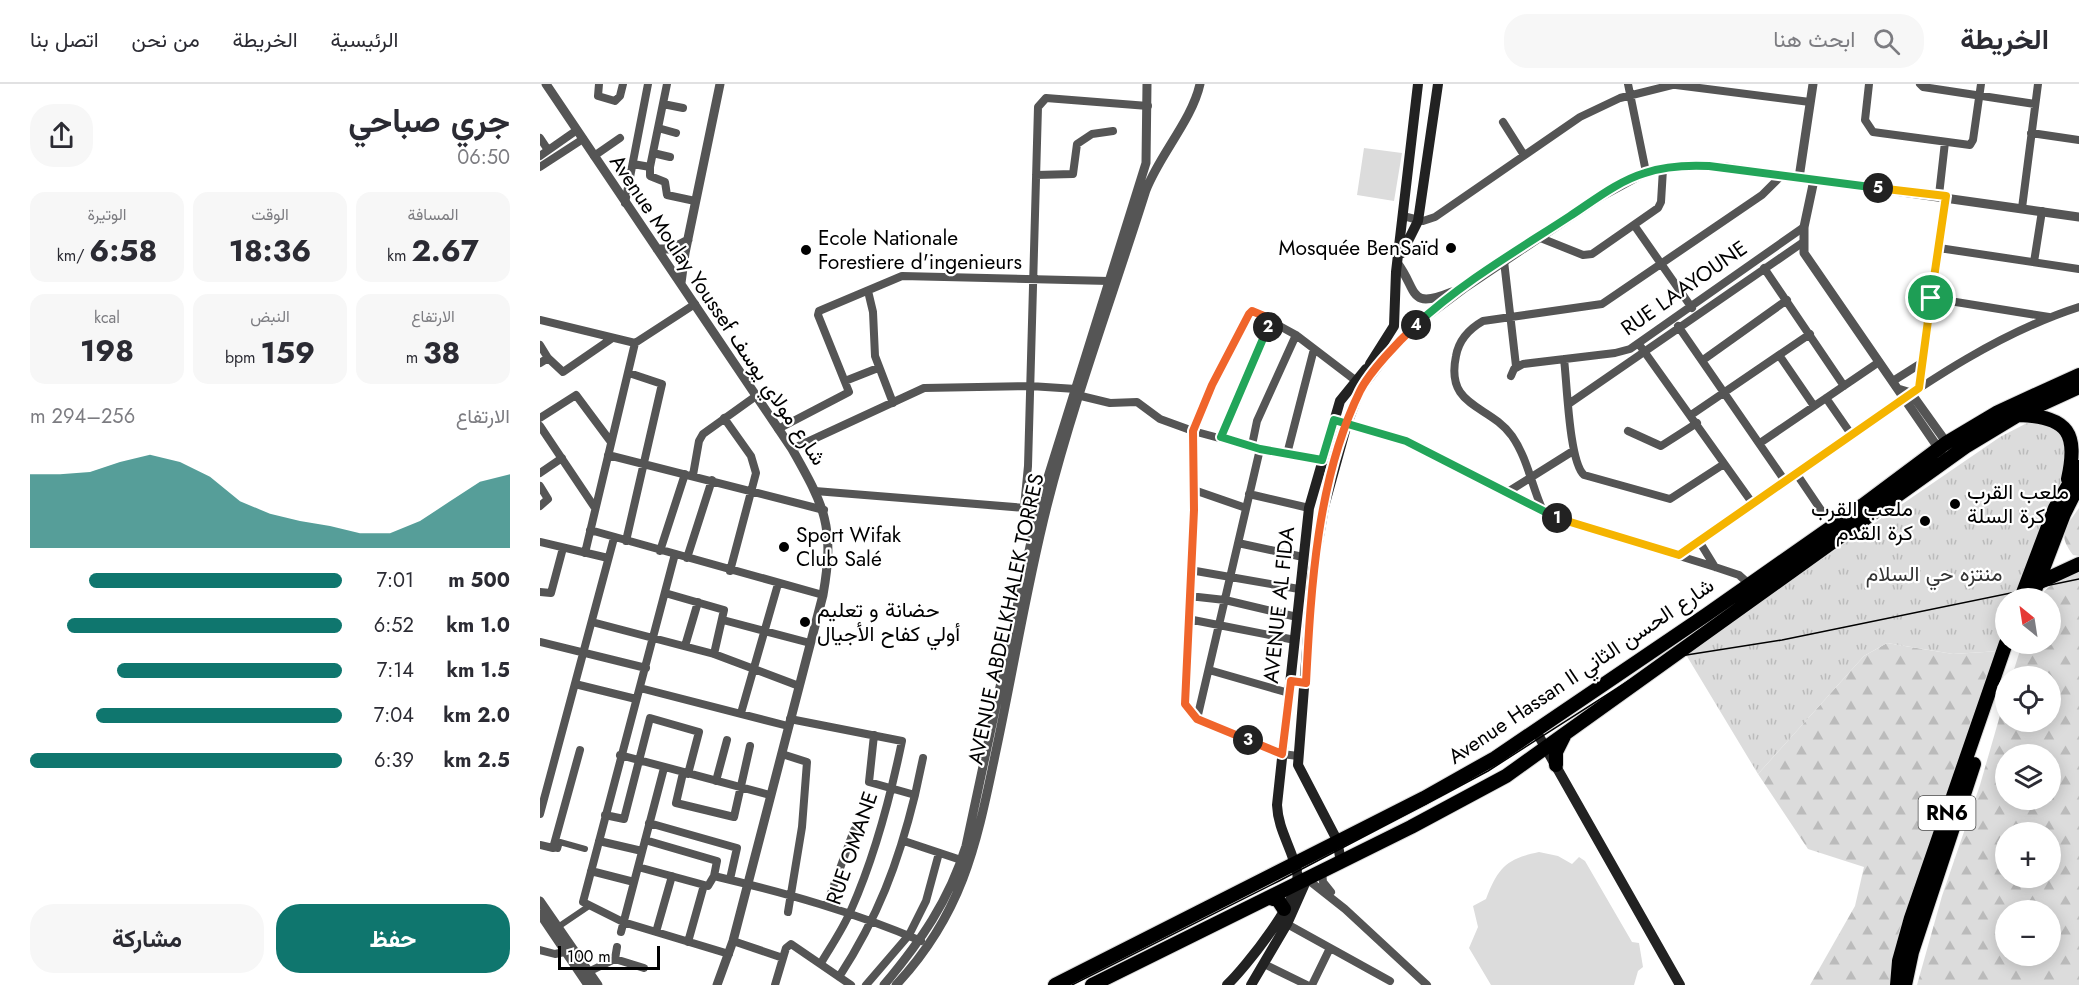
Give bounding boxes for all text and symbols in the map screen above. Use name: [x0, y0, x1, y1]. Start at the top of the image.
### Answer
search box: [1504, 14, 1924, 68]
text: الخريطة: [1960, 19, 2049, 60]
text: ابحث هنا: [1773, 23, 1855, 55]
text: اتصل بنا: [30, 25, 99, 55]
text: من نحن: [132, 25, 200, 55]
text: الخريطة: [233, 25, 298, 55]
text: الرئيسية: [331, 25, 398, 55]
icon: search: [1870, 25, 1903, 58]
text: جري صباحي: [348, 97, 510, 144]
button: share: [30, 104, 93, 167]
text: 06:50: [457, 143, 510, 172]
street label: Avenue Moulay Youssef شارع مولاي يوسف: [601, 149, 834, 472]
pin: 5: [1863, 173, 1893, 203]
text: 5: [1873, 176, 1883, 199]
text: الوتيرة: [87, 203, 127, 226]
text: الوقت: [251, 203, 289, 226]
text: المسافة: [408, 203, 458, 226]
place label: Ecole Nationale Forestiere d'ingenieurs: [818, 223, 1022, 277]
text: 6:58: [89, 229, 157, 272]
text: 18:36: [229, 229, 311, 272]
text: 2.67: [411, 229, 479, 272]
place label: Mosquée BenSaïd: [1279, 233, 1439, 263]
street label: RUE LAAYOUNE: [1615, 233, 1753, 343]
marker: Mosquée BenSaïd: [1444, 241, 1458, 255]
marker: Ecole Nationale Forestiere d'ingenieurs: [799, 243, 813, 257]
text: /km: [57, 244, 89, 267]
text: km: [387, 244, 411, 267]
pin: [1905, 272, 1956, 323]
icon: arrive: [1914, 281, 1947, 314]
text: النبض: [250, 305, 290, 328]
text: الارتفاع: [411, 305, 455, 328]
text: kcal: [94, 306, 120, 329]
pin: 4: [1401, 310, 1431, 340]
pin: 2: [1253, 312, 1283, 342]
text: 4: [1410, 313, 1422, 336]
text: 2: [1263, 315, 1273, 338]
text: 198: [80, 329, 134, 372]
text: 159: [260, 331, 315, 374]
text: 38: [423, 331, 460, 374]
text: bpm: [225, 346, 260, 369]
text: m: [406, 346, 423, 369]
text: 256–294 m: [30, 402, 135, 431]
text: الارتفاع: [456, 402, 510, 431]
street label: AVENUE ABDELKHALEK TORRES: [960, 471, 1052, 767]
place label: ملعب القرب كرة السلة: [1967, 477, 2069, 531]
place label: ملعب القرب كرة القدم: [1811, 494, 1913, 548]
marker: ملعب القرب كرة السلة: [1948, 497, 1962, 511]
pin: 1: [1542, 503, 1572, 533]
text: 1: [1553, 506, 1561, 529]
marker: ملعب القرب كرة القدم: [1918, 514, 1932, 528]
place label: Sport Wifak Club Salé: [796, 520, 902, 574]
street label: AVENUE AL FIDA: [1256, 525, 1302, 685]
marker: Sport Wifak Club Salé: [777, 540, 791, 554]
park label: منتزه حي السلام: [1866, 559, 2002, 591]
text: 7:01: [377, 566, 414, 595]
text: 500 m: [448, 566, 510, 595]
street label: Avenue Hassan II شارع الحسن الثاني: [1442, 571, 1721, 773]
north arrow: [1995, 588, 2061, 654]
map controls: [1995, 588, 2061, 966]
place label: حضانة و تعليم أولي كفاح الأجيال: [817, 595, 960, 651]
text: 6:52: [374, 611, 414, 640]
text: 1.0 km: [446, 611, 510, 640]
marker: حضانة و تعليم أولي كفاح الأجيال: [798, 615, 812, 629]
text: 7:14: [377, 656, 414, 685]
text: 1.5 km: [447, 656, 510, 685]
button: locate: [1995, 666, 2061, 732]
text: 7:04: [374, 701, 414, 730]
text: 2.0 km: [443, 701, 510, 730]
pin: 3: [1233, 725, 1263, 755]
text: 3: [1243, 728, 1253, 751]
button: layers: [1995, 744, 2061, 810]
text: 6:39: [374, 746, 414, 775]
text: 2.5 km: [444, 746, 510, 775]
street label: RUE OMANE: [819, 787, 885, 909]
road number: RN6: [1918, 796, 1976, 830]
button: +: [1995, 822, 2061, 888]
button: −: [1995, 900, 2061, 966]
button: مشاركة: [30, 904, 264, 973]
button: حفظ: [276, 904, 510, 973]
scale bar: [558, 943, 660, 970]
text: 100 m: [567, 945, 611, 968]

